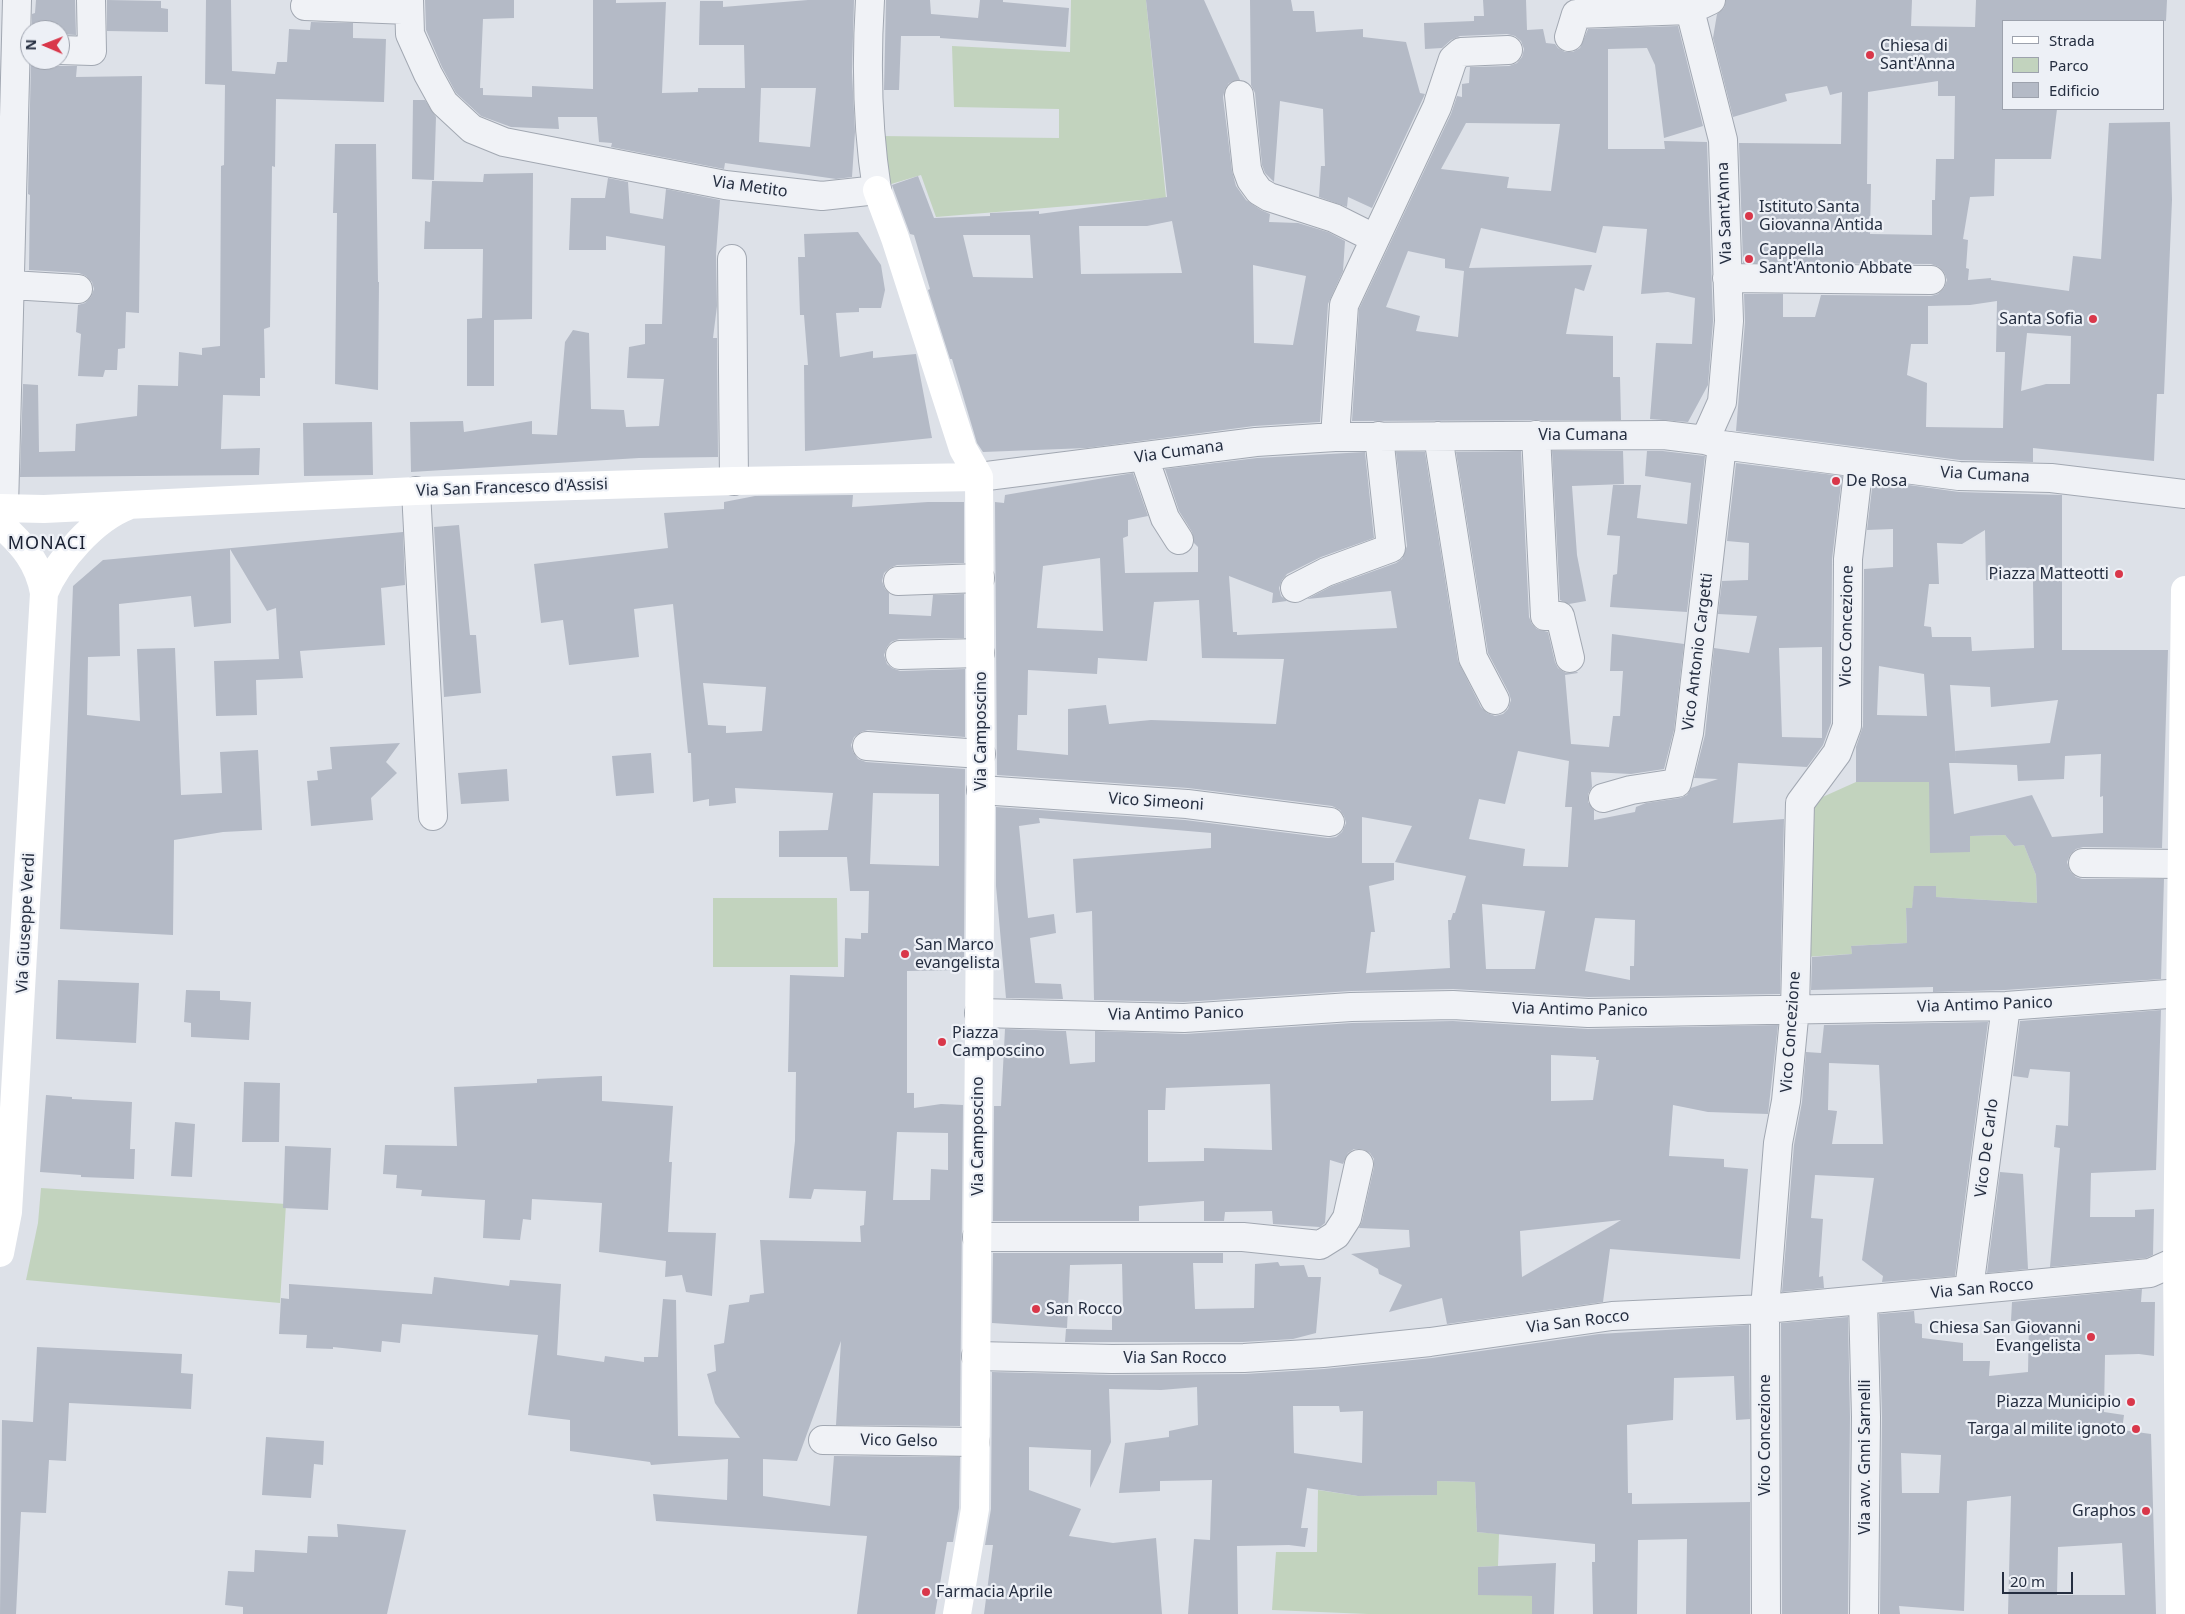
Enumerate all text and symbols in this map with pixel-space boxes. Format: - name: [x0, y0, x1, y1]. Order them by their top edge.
- north arrow: [20, 20, 70, 70]
- legend: [2002, 20, 2165, 110]
- text: Strada: [2049, 30, 2095, 50]
- place label: Chiesa di Sant'Anna: [1880, 36, 1955, 74]
- text: N: [21, 39, 40, 51]
- marker: Chiesa di Sant'Anna: [1864, 49, 1876, 61]
- text: Parco: [2049, 55, 2089, 75]
- text: Edificio: [2049, 80, 2100, 100]
- street label: Via Sant'Anna: [1714, 162, 1736, 264]
- street label: Via Metito: [711, 172, 789, 202]
- place label: Istituto Santa Giovanna Antida: [1759, 197, 1883, 235]
- marker: Istituto Santa Giovanna Antida: [1743, 210, 1755, 222]
- place label: Cappella Sant'Antonio Abbate: [1759, 240, 1912, 278]
- marker: Cappella Sant'Antonio Abbate: [1743, 253, 1755, 265]
- place label: Santa Sofia: [1999, 309, 2083, 329]
- marker: Santa Sofia: [2087, 313, 2099, 325]
- street label: Via Cumana: [1538, 425, 1628, 445]
- street label: Via Cumana: [1133, 436, 1225, 468]
- street label: Via Cumana: [1940, 463, 2030, 487]
- place label: De Rosa: [1846, 471, 1907, 491]
- street label: Via San Francesco d'Assisi: [416, 475, 608, 501]
- marker: De Rosa: [1830, 475, 1842, 487]
- district label: MONACI: [7, 533, 87, 555]
- place label: Piazza Matteotti: [1989, 564, 2109, 584]
- street label: Vico Concezione: [1836, 565, 1858, 687]
- marker: Piazza Matteotti: [2113, 568, 2125, 580]
- street label: Vico Antonio Cargetti: [1679, 572, 1717, 732]
- street label: Via Camposcino: [971, 671, 991, 791]
- street label: Vico Simeoni: [1108, 789, 1204, 815]
- street label: Via Giuseppe Verdi: [13, 852, 39, 994]
- place label: San Marco evangelista: [915, 935, 1000, 973]
- marker: San Marco evangelista: [899, 948, 911, 960]
- street label: Vico Concezione: [1777, 971, 1805, 1093]
- street label: Via Antimo Panico: [1917, 993, 2053, 1017]
- street label: Via Antimo Panico: [1512, 999, 1648, 1021]
- street label: Via Antimo Panico: [1108, 1003, 1244, 1025]
- place label: Piazza Camposcino: [952, 1023, 1045, 1061]
- marker: Piazza Camposcino: [936, 1036, 948, 1048]
- street label: Via Camposcino: [968, 1076, 988, 1196]
- street label: Vico De Carlo: [1971, 1097, 2003, 1199]
- street label: Via San Rocco: [1930, 1275, 2034, 1303]
- place label: San Rocco: [1046, 1299, 1122, 1319]
- marker: San Rocco: [1030, 1303, 1042, 1315]
- street label: Via San Rocco: [1526, 1306, 1630, 1338]
- place label: Chiesa San Giovanni Evangelista: [1929, 1318, 2081, 1356]
- marker: Chiesa San Giovanni Evangelista: [2085, 1331, 2097, 1343]
- street label: Via San Rocco: [1123, 1348, 1227, 1368]
- street label: Vico Concezione: [1755, 1374, 1775, 1496]
- street label: Via avv. Gnni Sarnelli: [1855, 1379, 1875, 1535]
- place label: Piazza Municipio: [1996, 1392, 2121, 1412]
- marker: Piazza Municipio: [2125, 1396, 2137, 1408]
- place label: Targa al milite ignoto: [1967, 1419, 2126, 1439]
- marker: Targa al milite ignoto: [2130, 1423, 2142, 1435]
- street label: Vico Gelso: [860, 1431, 938, 1451]
- place label: Graphos: [2072, 1501, 2136, 1521]
- marker: Graphos: [2140, 1505, 2152, 1517]
- scale bar: [2005, 1562, 2076, 1594]
- text: 20 m: [2010, 1571, 2045, 1591]
- place label: Farmacia Aprile: [936, 1582, 1053, 1602]
- marker: Farmacia Aprile: [920, 1586, 932, 1598]

